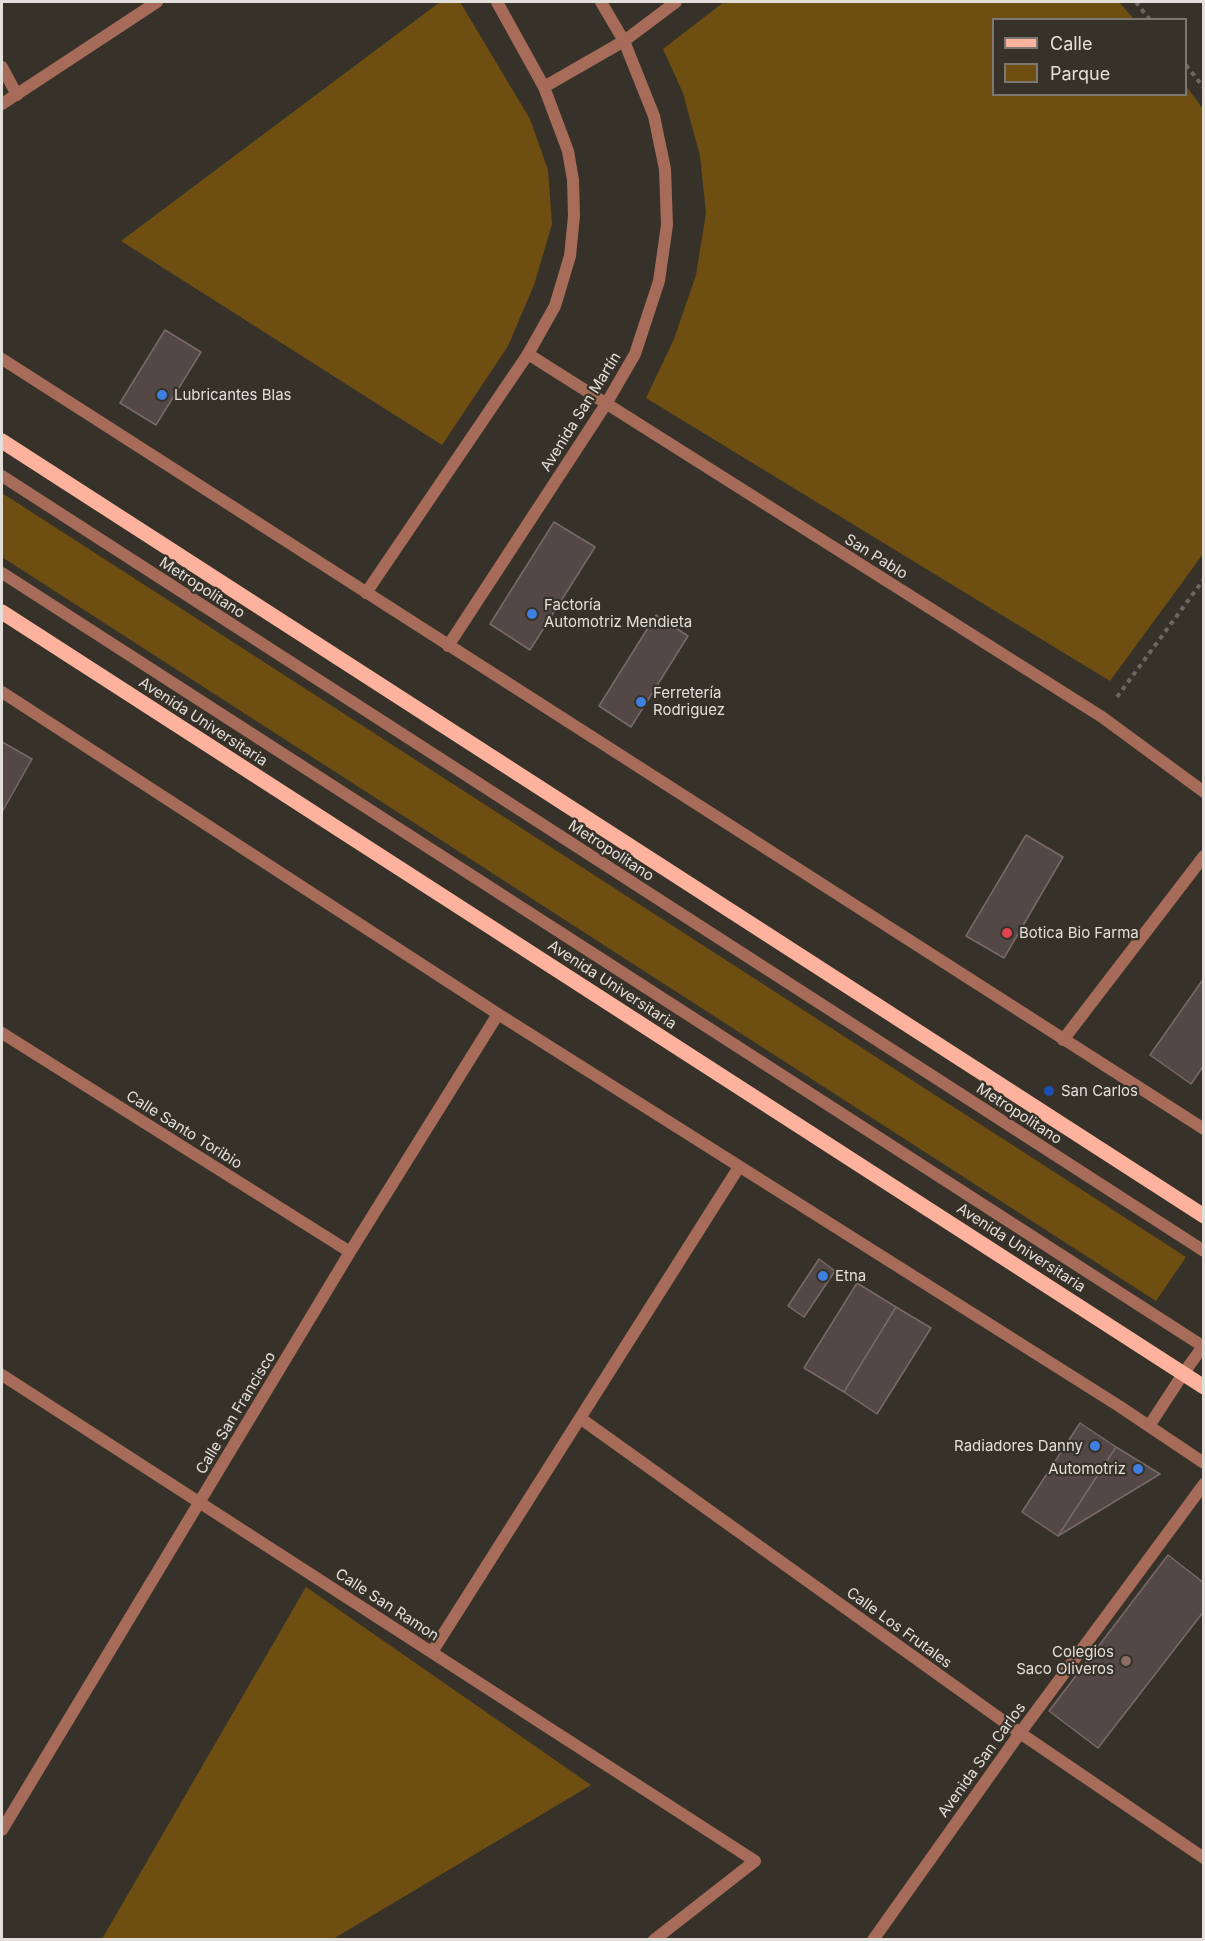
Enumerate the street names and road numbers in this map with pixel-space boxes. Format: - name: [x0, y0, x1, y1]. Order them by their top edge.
- street label: Avenida San Martín: [537, 349, 625, 475]
- street label: San Pablo: [841, 531, 911, 583]
- street label: Metropolitano: [156, 554, 248, 622]
- street label: Avenida Universitaria: [135, 674, 271, 770]
- street label: Metropolitano: [565, 817, 657, 885]
- street label: Avenida Universitaria: [544, 937, 680, 1033]
- street label: Metropolitano: [973, 1080, 1065, 1148]
- street label: Calle Santo Toribio: [123, 1087, 245, 1173]
- street label: Avenida Universitaria: [953, 1200, 1089, 1296]
- street label: Calle San Francisco: [192, 1348, 280, 1478]
- street label: Calle San Ramon: [332, 1565, 442, 1645]
- street label: Calle Los Frutales: [843, 1584, 955, 1672]
- street label: Avenida San Carlos: [934, 1699, 1030, 1821]

